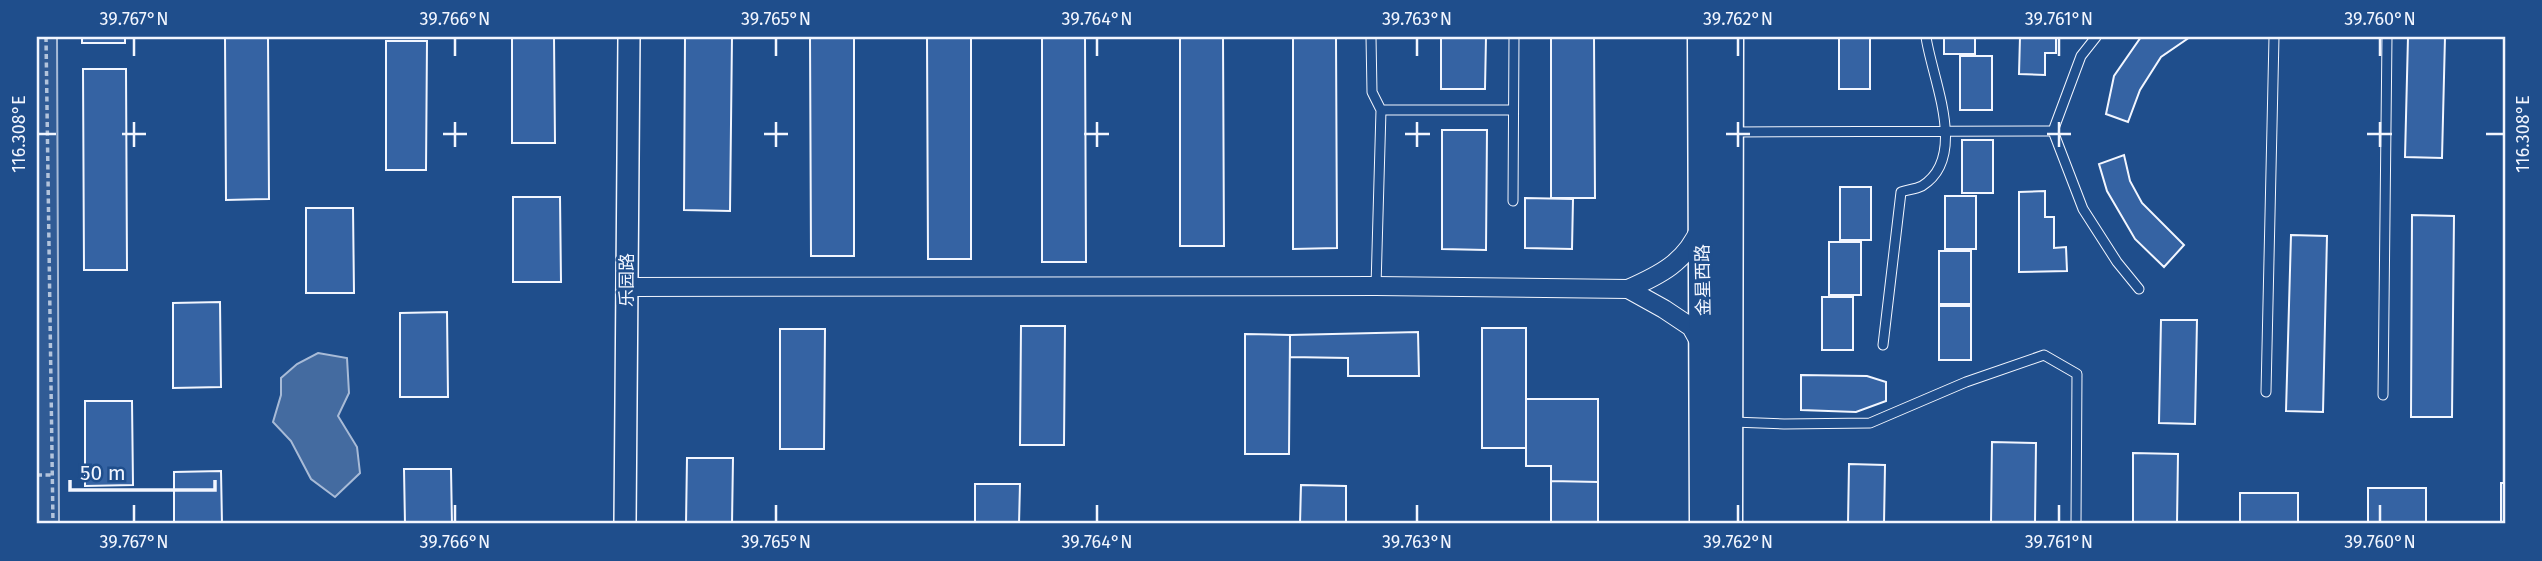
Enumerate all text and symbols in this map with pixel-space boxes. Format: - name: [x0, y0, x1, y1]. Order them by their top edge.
- text: 39.767°N: [99, 8, 169, 30]
- text: 39.766°N: [420, 8, 490, 30]
- text: 39.765°N: [741, 8, 811, 30]
- text: 39.764°N: [1062, 8, 1133, 30]
- text: 39.763°N: [1382, 8, 1452, 30]
- text: 39.762°N: [1703, 8, 1773, 30]
- text: 39.761°N: [2025, 8, 2093, 30]
- text: 39.760°N: [2344, 8, 2416, 30]
- text: 116.308°E: [8, 95, 30, 173]
- text: 116.308°E: [2512, 95, 2534, 173]
- street label: 金星西路: [1691, 244, 1715, 316]
- street label: 乐园路: [616, 253, 638, 307]
- scale bar: [70, 449, 215, 493]
- text: 50 m: [80, 460, 126, 486]
- text: 39.767°N: [99, 531, 169, 553]
- text: 39.766°N: [420, 531, 490, 553]
- text: 39.765°N: [741, 531, 811, 553]
- text: 39.764°N: [1062, 531, 1133, 553]
- text: 39.763°N: [1382, 531, 1452, 553]
- text: 39.762°N: [1703, 531, 1773, 553]
- text: 39.761°N: [2025, 531, 2093, 553]
- text: 39.760°N: [2344, 531, 2416, 553]

